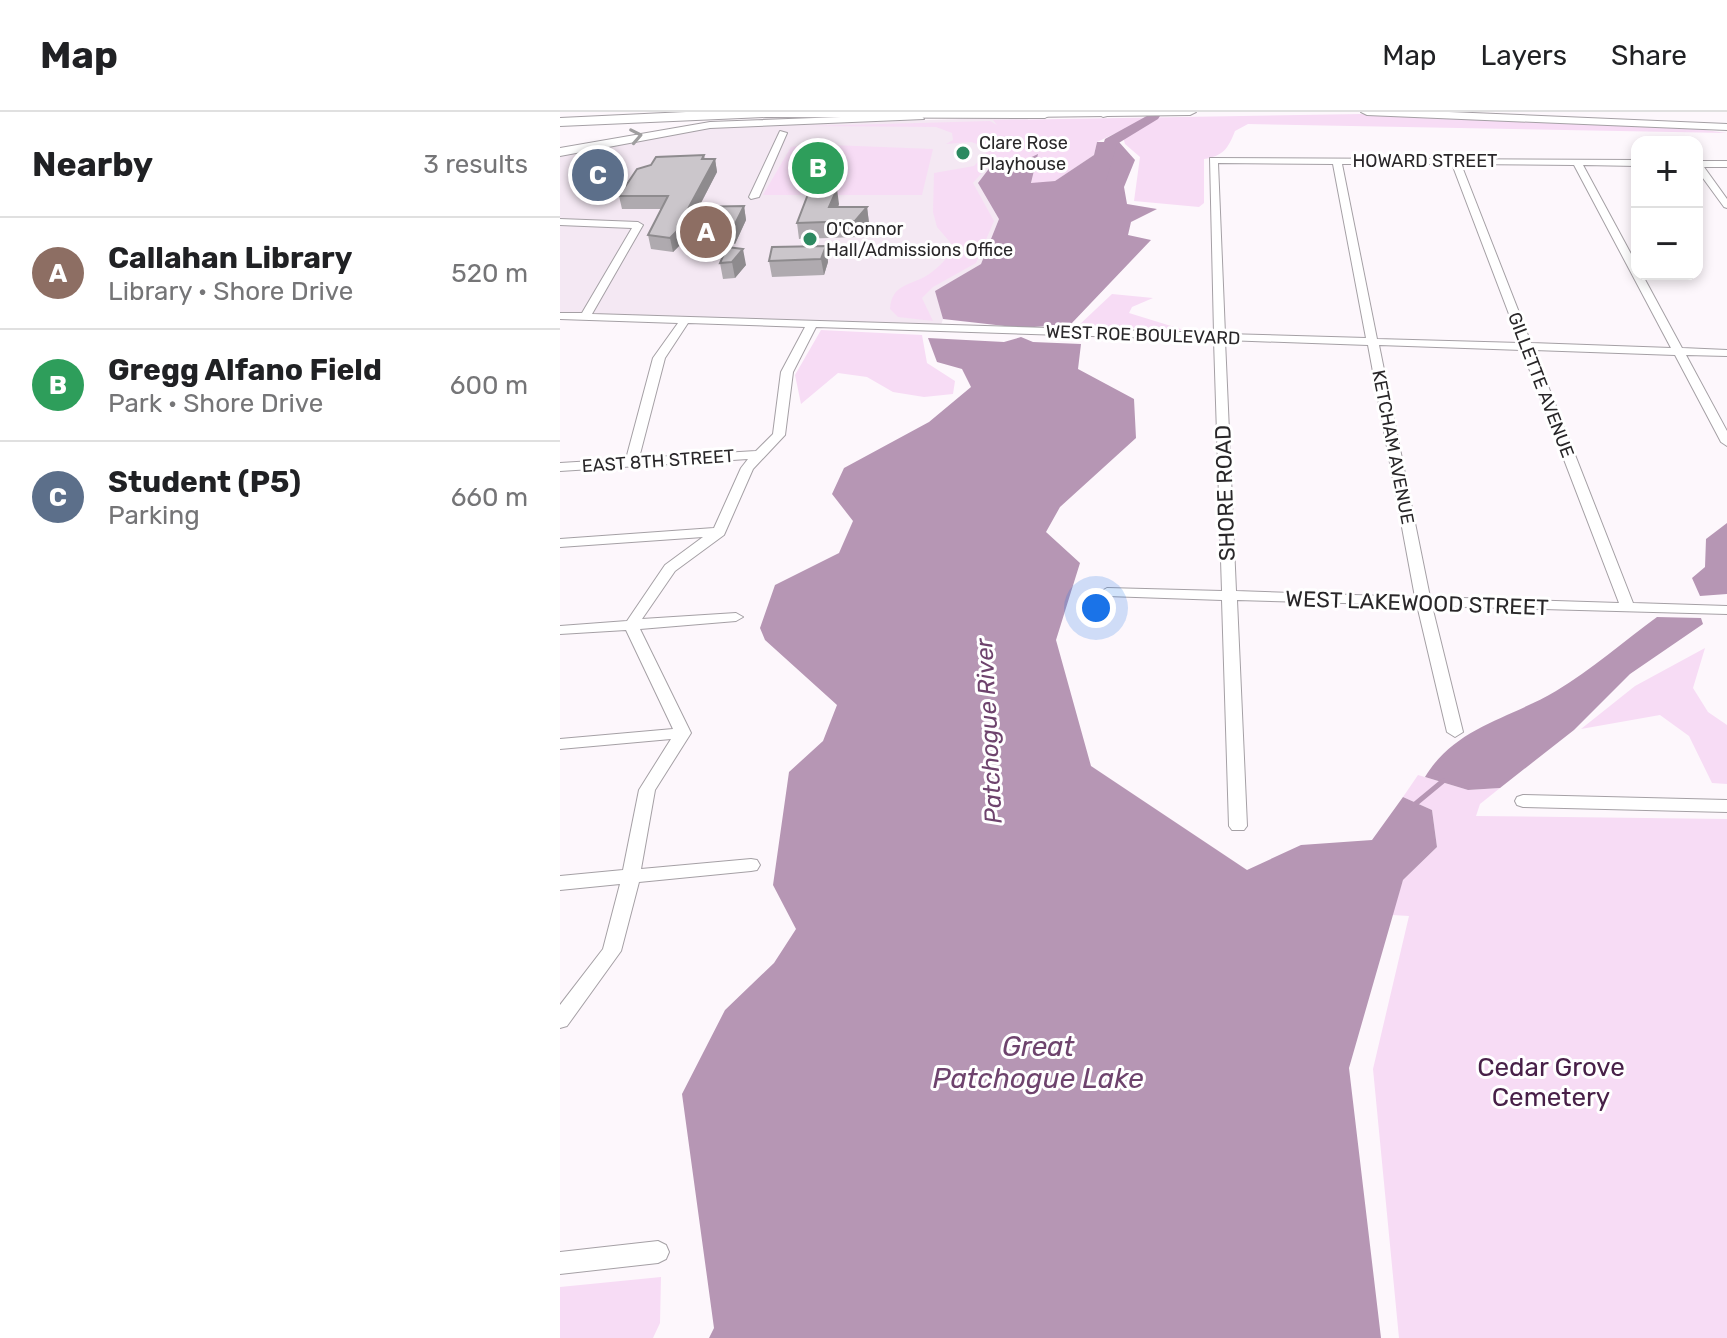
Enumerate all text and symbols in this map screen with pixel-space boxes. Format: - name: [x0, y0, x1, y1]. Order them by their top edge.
- text: Map: [40, 32, 118, 78]
- text: Map: [1382, 39, 1437, 72]
- text: Layers: [1481, 39, 1567, 72]
- text: Share: [1611, 39, 1687, 72]
- one-way arrow: [630, 129, 643, 146]
- place label: Clare Rose Playhouse: [979, 132, 1068, 175]
- map controls: [1631, 136, 1703, 280]
- button: +: [1631, 136, 1703, 208]
- pin: B: [792, 138, 844, 198]
- text: Nearby: [32, 144, 153, 185]
- marker: Clare Rose Playhouse: [954, 144, 972, 162]
- pin: C: [572, 145, 624, 205]
- text: 3 results: [423, 149, 528, 180]
- street label: HOWARD STREET: [1353, 150, 1498, 172]
- pin: A: [680, 202, 732, 262]
- button: −: [1631, 208, 1703, 280]
- place label: O'Connor Hall/Admissions Office: [826, 218, 1013, 261]
- marker: O'Connor Hall/Admissions Office: [801, 230, 819, 248]
- text: Callahan Library: [108, 240, 353, 276]
- text: A: [49, 258, 67, 289]
- text: 520 m: [451, 258, 528, 289]
- text: Library · Shore Drive: [108, 276, 353, 307]
- street label: GILLETTE AVENUE: [1503, 309, 1579, 461]
- street label: WEST ROE BOULEVARD: [1045, 321, 1241, 349]
- text: Gregg Alfano Field: [108, 352, 382, 388]
- street label: KETCHAM AVENUE: [1367, 368, 1419, 526]
- text: B: [49, 370, 67, 401]
- text: 600 m: [450, 370, 528, 401]
- text: Park · Shore Drive: [108, 388, 323, 419]
- street label: SHORE ROAD: [1209, 424, 1241, 562]
- street label: EAST 8TH STREET: [581, 445, 735, 477]
- text: Student (P5): [108, 464, 301, 500]
- text: C: [49, 482, 67, 513]
- text: 660 m: [451, 482, 528, 513]
- text: Parking: [108, 500, 200, 531]
- street label: WEST LAKEWOOD STREET: [1285, 585, 1549, 621]
- your location: [1076, 588, 1116, 628]
- water label: Patchogue River: [970, 637, 1008, 824]
- water label: Great Patchogue Lake: [932, 1030, 1144, 1095]
- park label: Cedar Grove Cemetery: [1477, 1052, 1625, 1113]

